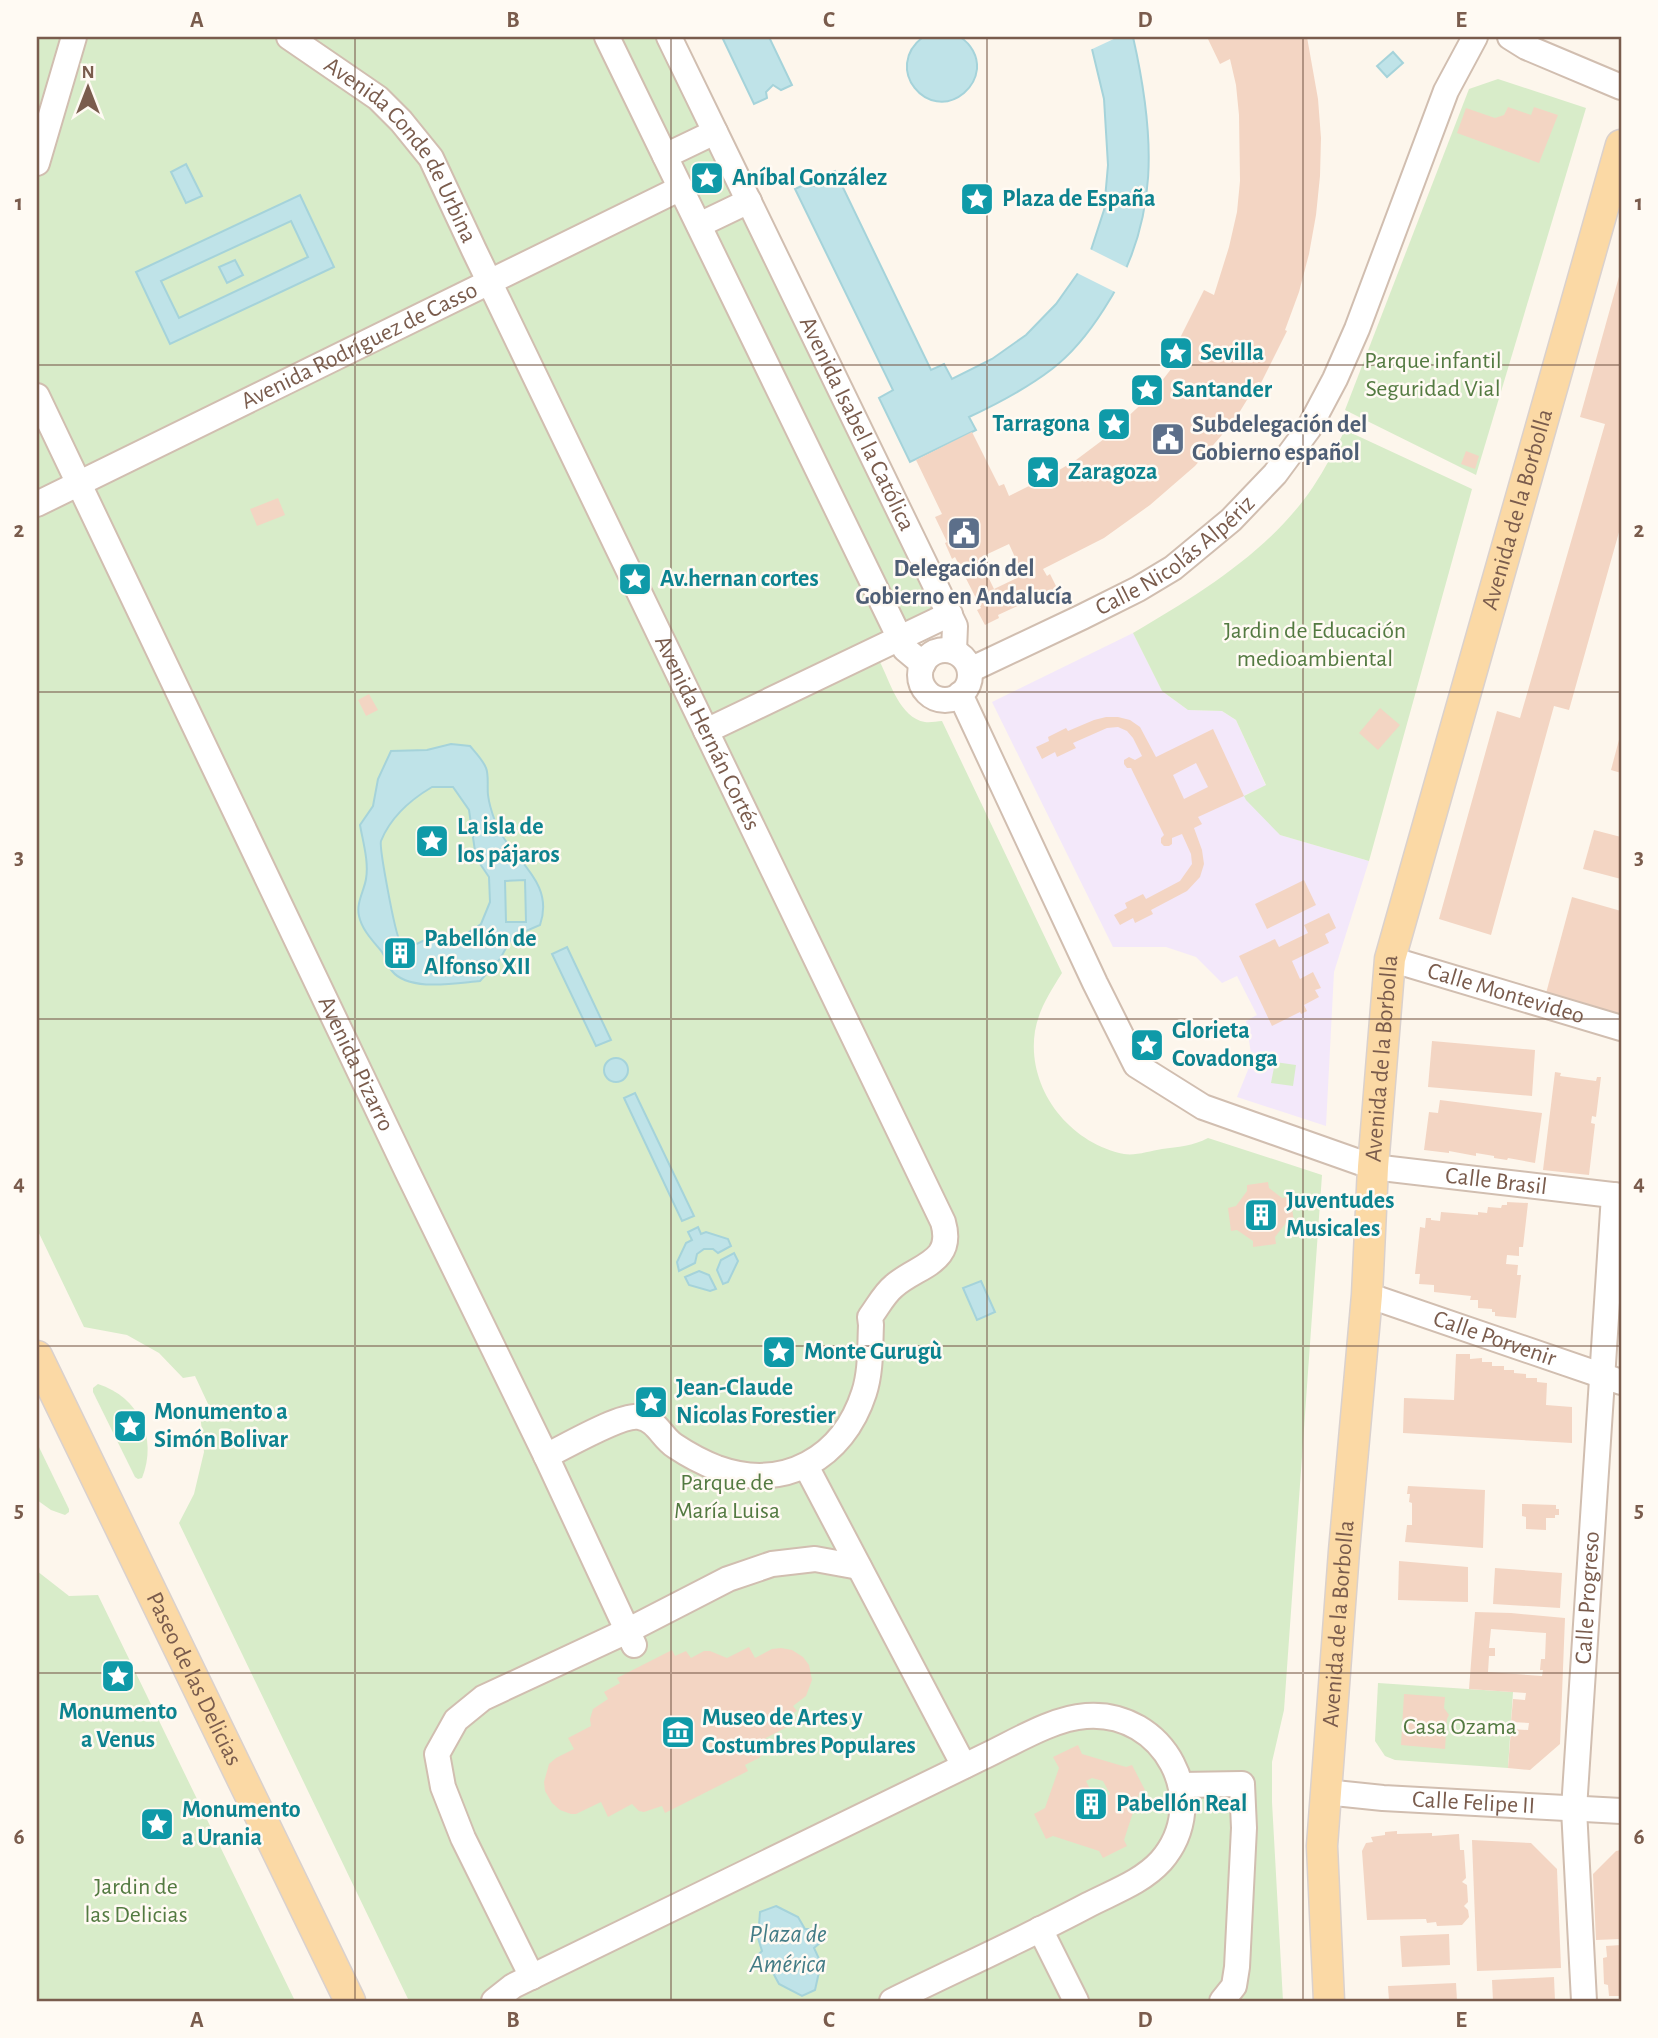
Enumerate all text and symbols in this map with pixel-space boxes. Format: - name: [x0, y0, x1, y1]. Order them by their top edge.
- text: A: [190, 9, 204, 32]
- text: B: [506, 9, 520, 32]
- text: C: [823, 9, 835, 32]
- text: D: [1137, 9, 1153, 32]
- text: E: [1455, 9, 1467, 32]
- north arrow: [52, 52, 122, 122]
- street label: Avenida Conde de Urbina: [320, 53, 481, 247]
- text: N: [81, 63, 95, 82]
- place icon: Aníbal González: [688, 159, 726, 197]
- place label: Aníbal González: [732, 166, 887, 190]
- place icon: Plaza de España: [958, 180, 996, 218]
- place label: Plaza de España: [1002, 187, 1156, 211]
- text: 1: [15, 192, 23, 215]
- text: 1: [1635, 192, 1643, 215]
- street label: Avenida Rodríguez de Casso: [237, 278, 481, 414]
- street label: Avenida Isabel la Católica: [795, 313, 919, 535]
- place icon: Sevilla: [1157, 334, 1195, 372]
- place label: Sevilla: [1200, 341, 1264, 365]
- park label: Parque infantil Seguridad Vial: [1364, 349, 1502, 401]
- place icon: Santander: [1128, 371, 1166, 409]
- place label: Santander: [1172, 378, 1273, 402]
- place icon: Tarragona: [1095, 405, 1133, 443]
- street label: Avenida de la Borbolla: [1478, 406, 1557, 613]
- place label: Tarragona: [992, 412, 1090, 436]
- place label: Subdelegación del Gobierno español: [1192, 413, 1367, 465]
- public building icon: Subdelegación del Gobierno español: [1149, 420, 1187, 458]
- place icon: Zaragoza: [1024, 453, 1062, 491]
- place label: Zaragoza: [1068, 460, 1158, 484]
- street label: Calle Nicolás Alpériz: [1092, 491, 1259, 620]
- public building icon: Delegación del Gobierno en Andalucía: [945, 514, 983, 552]
- text: 2: [14, 519, 25, 542]
- text: 2: [1634, 519, 1645, 542]
- place label: Delegación del Gobierno en Andalucía: [855, 557, 1073, 609]
- place icon: Av.hernan cortes: [616, 560, 654, 598]
- place label: Av.hernan cortes: [660, 567, 819, 591]
- park label: Jardin de Educación medioambiental: [1224, 619, 1406, 671]
- street label: Avenida Hernán Cortés: [650, 632, 764, 834]
- place label: La isla de los pájaros: [457, 815, 560, 867]
- place icon: La isla de los pájaros: [413, 822, 451, 860]
- text: 3: [14, 846, 24, 869]
- text: 3: [1634, 846, 1644, 869]
- place label: Pabellón de Alfonso XII: [424, 927, 537, 979]
- building icon: Pabellón de Alfonso XII: [381, 934, 419, 972]
- street label: Avenida de la Borbolla: [1361, 954, 1402, 1163]
- street label: Calle Montevideo: [1425, 959, 1587, 1028]
- street label: Avenida Pizarro: [313, 993, 398, 1135]
- place label: Glorieta Covadonga: [1172, 1019, 1278, 1071]
- place icon: Glorieta Covadonga: [1128, 1026, 1166, 1064]
- street label: Calle Brasil: [1444, 1164, 1548, 1199]
- text: 4: [13, 1172, 25, 1195]
- text: 4: [1633, 1172, 1645, 1195]
- place label: Juventudes Musicales: [1286, 1189, 1394, 1241]
- building icon: Juventudes Musicales: [1242, 1196, 1280, 1234]
- street label: Calle Porvenir: [1430, 1307, 1560, 1371]
- place icon: Monte Gurugù: [760, 1333, 798, 1371]
- place label: Monte Gurugù: [804, 1340, 942, 1364]
- place label: Jean-Claude Nicolas Forestier: [676, 1376, 836, 1428]
- place icon: Jean-Claude Nicolas Forestier: [632, 1383, 670, 1421]
- place label: Monumento a Simón Bolivar: [154, 1400, 289, 1452]
- place icon: Monumento a Simón Bolivar: [111, 1407, 149, 1445]
- park label: Parque de María Luisa: [674, 1471, 780, 1523]
- text: 5: [14, 1499, 24, 1522]
- text: 5: [1634, 1499, 1644, 1522]
- street label: Avenida de la Borbolla: [1319, 1519, 1359, 1728]
- street label: Calle Progreso: [1571, 1530, 1604, 1665]
- street label: Paseo de las Delicias: [142, 1589, 246, 1769]
- place icon: Monumento a Venus: [99, 1657, 137, 1695]
- place label: Monumento a Venus: [59, 1700, 178, 1752]
- place label: Museo de Artes y Costumbres Populares: [702, 1706, 916, 1758]
- museum icon: Museo de Artes y Costumbres Populares: [659, 1713, 697, 1751]
- park label: Casa Ozama: [1403, 1715, 1517, 1739]
- building icon: Pabellón Real: [1072, 1785, 1110, 1823]
- street label: Calle Felipe II: [1411, 1788, 1536, 1818]
- place label: Pabellón Real: [1116, 1792, 1247, 1816]
- place label: Monumento a Urania: [182, 1798, 301, 1850]
- place icon: Monumento a Urania: [138, 1805, 176, 1843]
- text: 6: [13, 1826, 25, 1849]
- text: 6: [1633, 1826, 1645, 1849]
- park label: Jardin de las Delicias: [84, 1875, 188, 1927]
- water label: Plaza de América: [749, 1921, 827, 1977]
- text: A: [190, 2009, 204, 2032]
- text: B: [506, 2009, 520, 2032]
- text: C: [823, 2009, 835, 2032]
- text: D: [1137, 2009, 1153, 2032]
- text: E: [1455, 2009, 1467, 2032]

